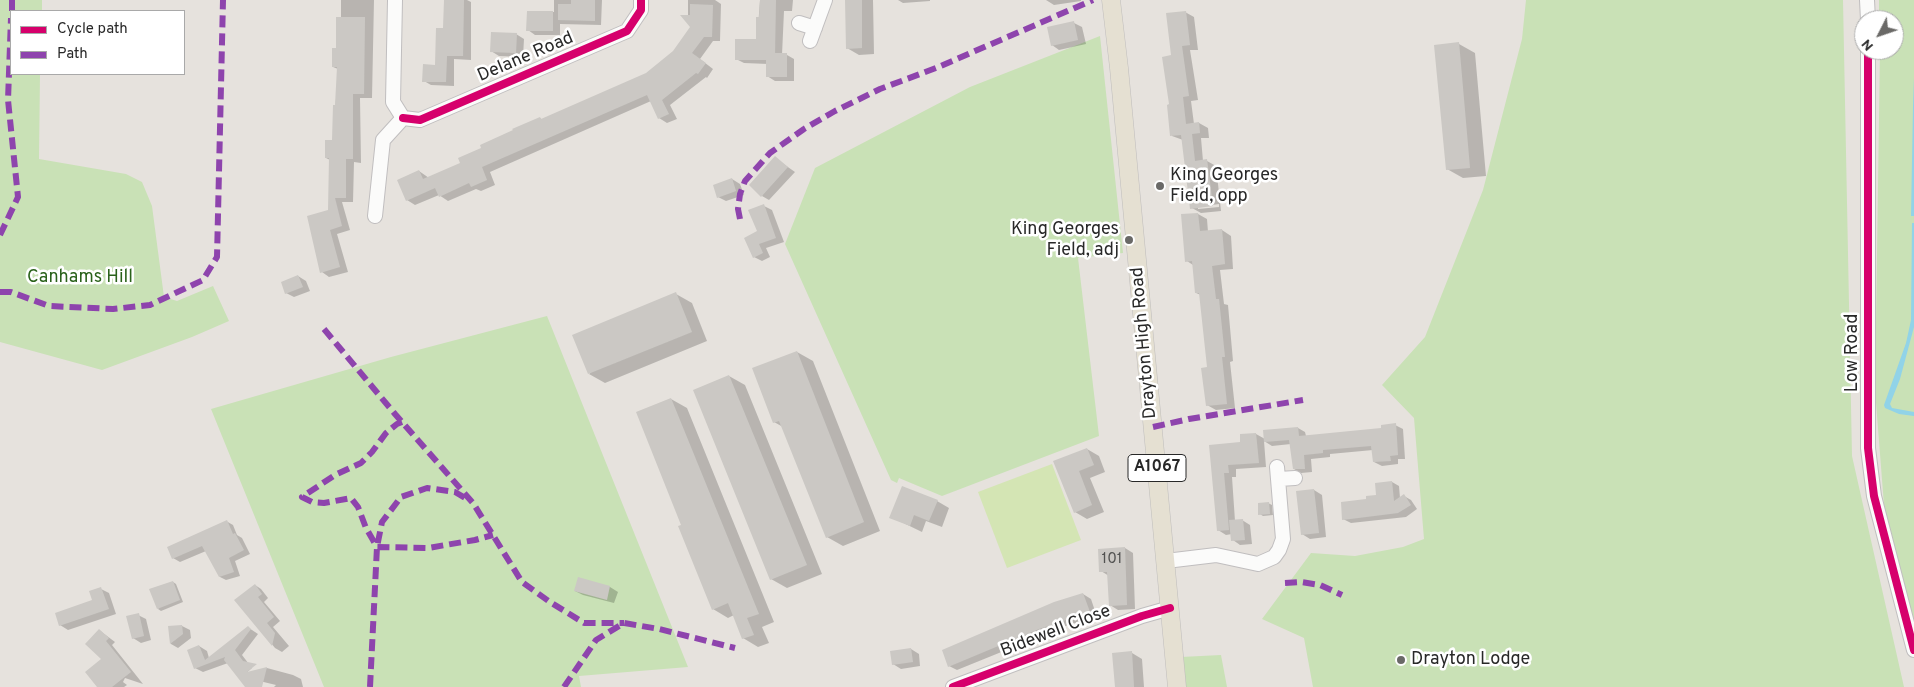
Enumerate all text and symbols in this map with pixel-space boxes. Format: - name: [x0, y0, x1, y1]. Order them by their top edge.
- legend: [10, 10, 185, 75]
- north arrow: [1854, 10, 1904, 60]
- text: Cycle path: [57, 20, 128, 39]
- street label: Delane Road: [475, 28, 577, 88]
- text: N: [1858, 35, 1878, 54]
- text: Path: [57, 45, 88, 64]
- place label: King Georges Field, opp: [1170, 165, 1278, 208]
- marker: King Georges Field, opp: [1154, 180, 1166, 192]
- place label: King Georges Field, adj: [1011, 219, 1119, 262]
- marker: King Georges Field, adj: [1123, 234, 1135, 246]
- street label: Drayton High Road: [1128, 266, 1162, 420]
- park label: Canhams Hill: [27, 267, 133, 289]
- street label: Low Road: [1842, 314, 1864, 392]
- road number: A1067: [1128, 454, 1186, 482]
- house number: 101: [1102, 551, 1122, 569]
- street label: Bidewell Close: [998, 601, 1114, 663]
- place label: Drayton Lodge: [1411, 649, 1530, 671]
- marker: Drayton Lodge: [1395, 654, 1407, 666]

